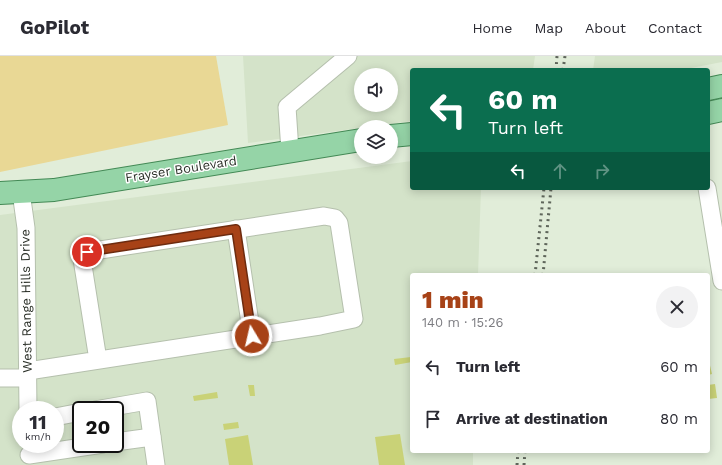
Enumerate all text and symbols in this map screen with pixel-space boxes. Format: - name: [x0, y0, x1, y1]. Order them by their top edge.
- text: GoPilot: [20, 16, 89, 39]
- text: Home: [472, 20, 512, 36]
- text: Map: [534, 20, 563, 36]
- text: About: [585, 20, 626, 36]
- text: Contact: [648, 20, 702, 36]
- map controls: [354, 68, 398, 164]
- button: sound: [354, 68, 398, 112]
- text: 60 m: [488, 83, 558, 116]
- icon: left: [422, 84, 474, 136]
- text: Turn left: [488, 117, 563, 138]
- button: layers: [354, 120, 398, 164]
- street label: Frayser Boulevard: [124, 153, 238, 185]
- icon: left: [507, 160, 529, 182]
- icon: ahead: [549, 160, 571, 182]
- icon: right: [591, 160, 613, 182]
- street label: West Range Hills Drive: [17, 229, 35, 373]
- pin: [70, 235, 104, 269]
- icon: arrive: [76, 241, 98, 263]
- text: 1 min: [422, 286, 484, 314]
- button: close: [656, 286, 698, 328]
- position arrow: [231, 315, 273, 357]
- text: 140 m · 15:26: [422, 315, 503, 330]
- icon: left: [422, 356, 444, 378]
- text: Turn left: [456, 358, 520, 376]
- text: 60 m: [660, 358, 698, 376]
- speed limit sign: 20: [72, 401, 124, 453]
- icon: arrive: [422, 408, 444, 430]
- text: 11: [29, 410, 47, 434]
- text: Arrive at destination: [456, 410, 608, 428]
- text: 80 m: [660, 410, 698, 428]
- text: km/h: [25, 431, 51, 442]

